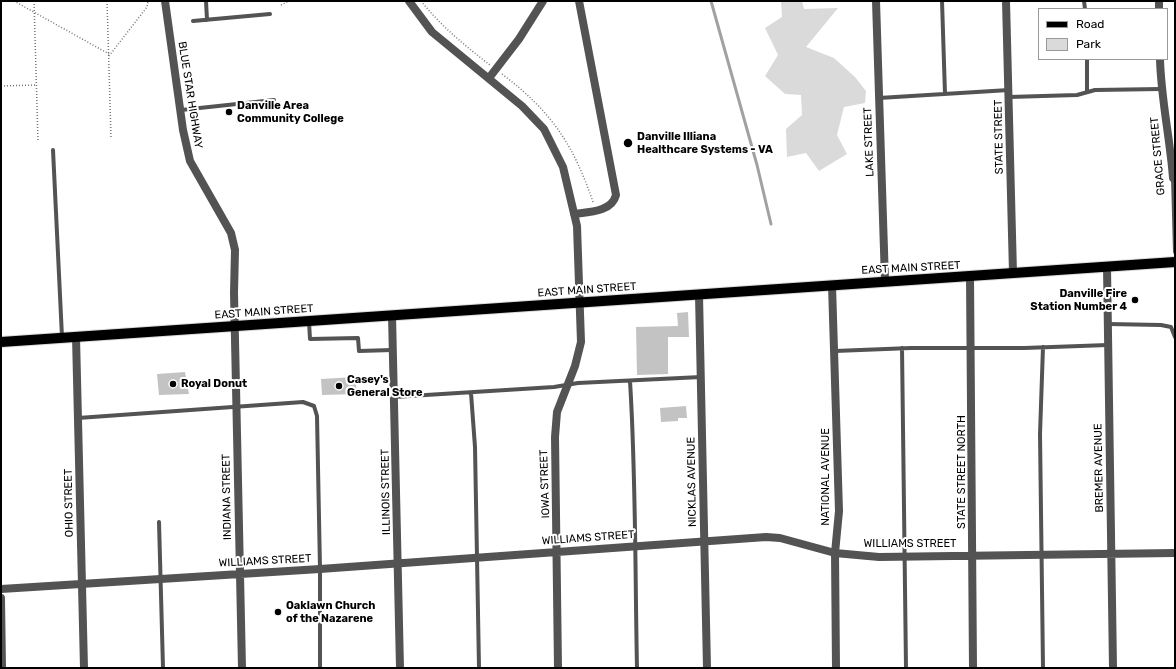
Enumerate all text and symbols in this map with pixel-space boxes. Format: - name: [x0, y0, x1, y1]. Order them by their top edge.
- legend: [1038, 8, 1168, 60]
- text: Road: [1076, 17, 1104, 31]
- text: Park: [1076, 37, 1101, 51]
- street label: BLUE STAR HIGHWAY: [175, 40, 205, 150]
- place label: Danville Area Community College: [237, 99, 344, 125]
- street label: STATE STREET: [992, 100, 1006, 174]
- marker: Danville Area Community College: [224, 107, 234, 117]
- street label: LAKE STREET: [861, 107, 877, 177]
- street label: GRACE STREET: [1148, 116, 1168, 196]
- place label: Danville Illiana Healthcare Systems - VA: [637, 130, 773, 156]
- marker: Danville Illiana Healthcare Systems - VA: [622, 137, 634, 149]
- street label: EAST MAIN STREET: [861, 259, 961, 277]
- street label: EAST MAIN STREET: [537, 280, 637, 300]
- place label: Danville Fire Station Number 4: [1030, 287, 1127, 313]
- marker: Danville Fire Station Number 4: [1130, 295, 1140, 305]
- street label: EAST MAIN STREET: [214, 302, 314, 322]
- place label: Casey's General Store: [347, 373, 423, 399]
- place label: Royal Donut: [181, 377, 247, 391]
- marker: Royal Donut: [168, 379, 178, 389]
- marker: Casey's General Store: [334, 381, 344, 391]
- street label: STATE STREET NORTH: [955, 415, 969, 529]
- street label: BREMER AVENUE: [1092, 423, 1106, 513]
- street label: NATIONAL AVENUE: [819, 428, 833, 526]
- street label: NICKLAS AVENUE: [685, 437, 699, 527]
- street label: ILLINOIS STREET: [379, 449, 393, 535]
- street label: IOWA STREET: [537, 449, 553, 519]
- street label: INDIANA STREET: [220, 454, 234, 540]
- street label: OHIO STREET: [62, 469, 76, 537]
- street label: WILLIAMS STREET: [541, 528, 635, 548]
- street label: WILLIAMS STREET: [864, 537, 956, 551]
- street label: WILLIAMS STREET: [218, 552, 312, 570]
- place label: Oaklawn Church of the Nazarene: [286, 599, 375, 625]
- marker: Oaklawn Church of the Nazarene: [273, 607, 283, 617]

